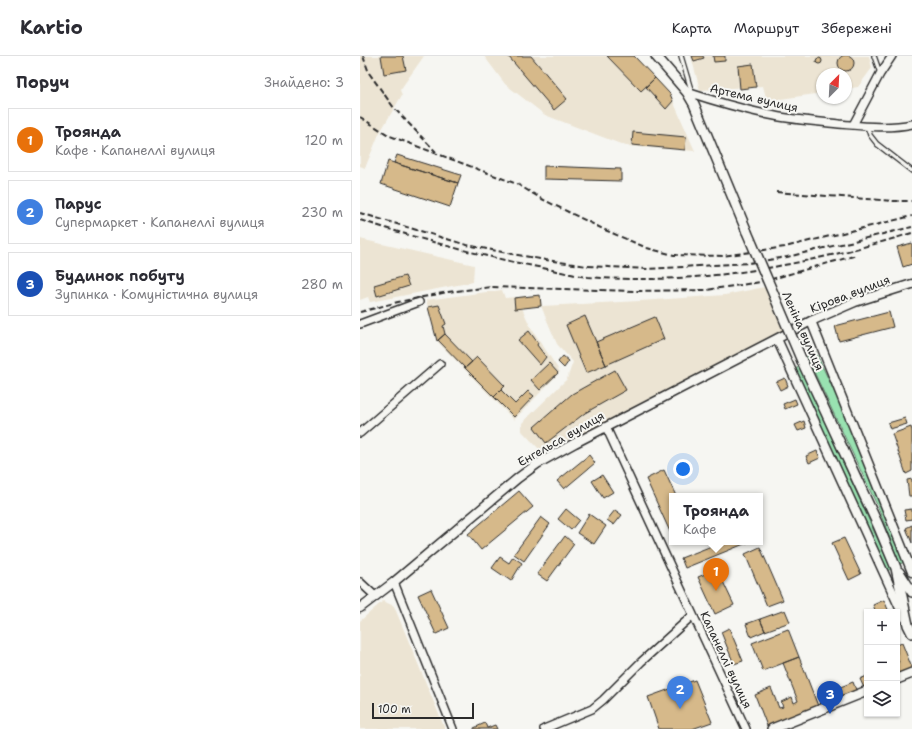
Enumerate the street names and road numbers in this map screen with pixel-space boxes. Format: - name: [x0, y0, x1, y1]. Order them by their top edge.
- street label: Артема вулиця: [708, 80, 800, 116]
- street label: Кірова вулиця: [808, 271, 892, 317]
- street label: Леніна вулиця: [778, 289, 828, 373]
- street label: Енгельса вулиця: [515, 408, 607, 470]
- street label: Капанеллі вулиця: [696, 609, 756, 711]

